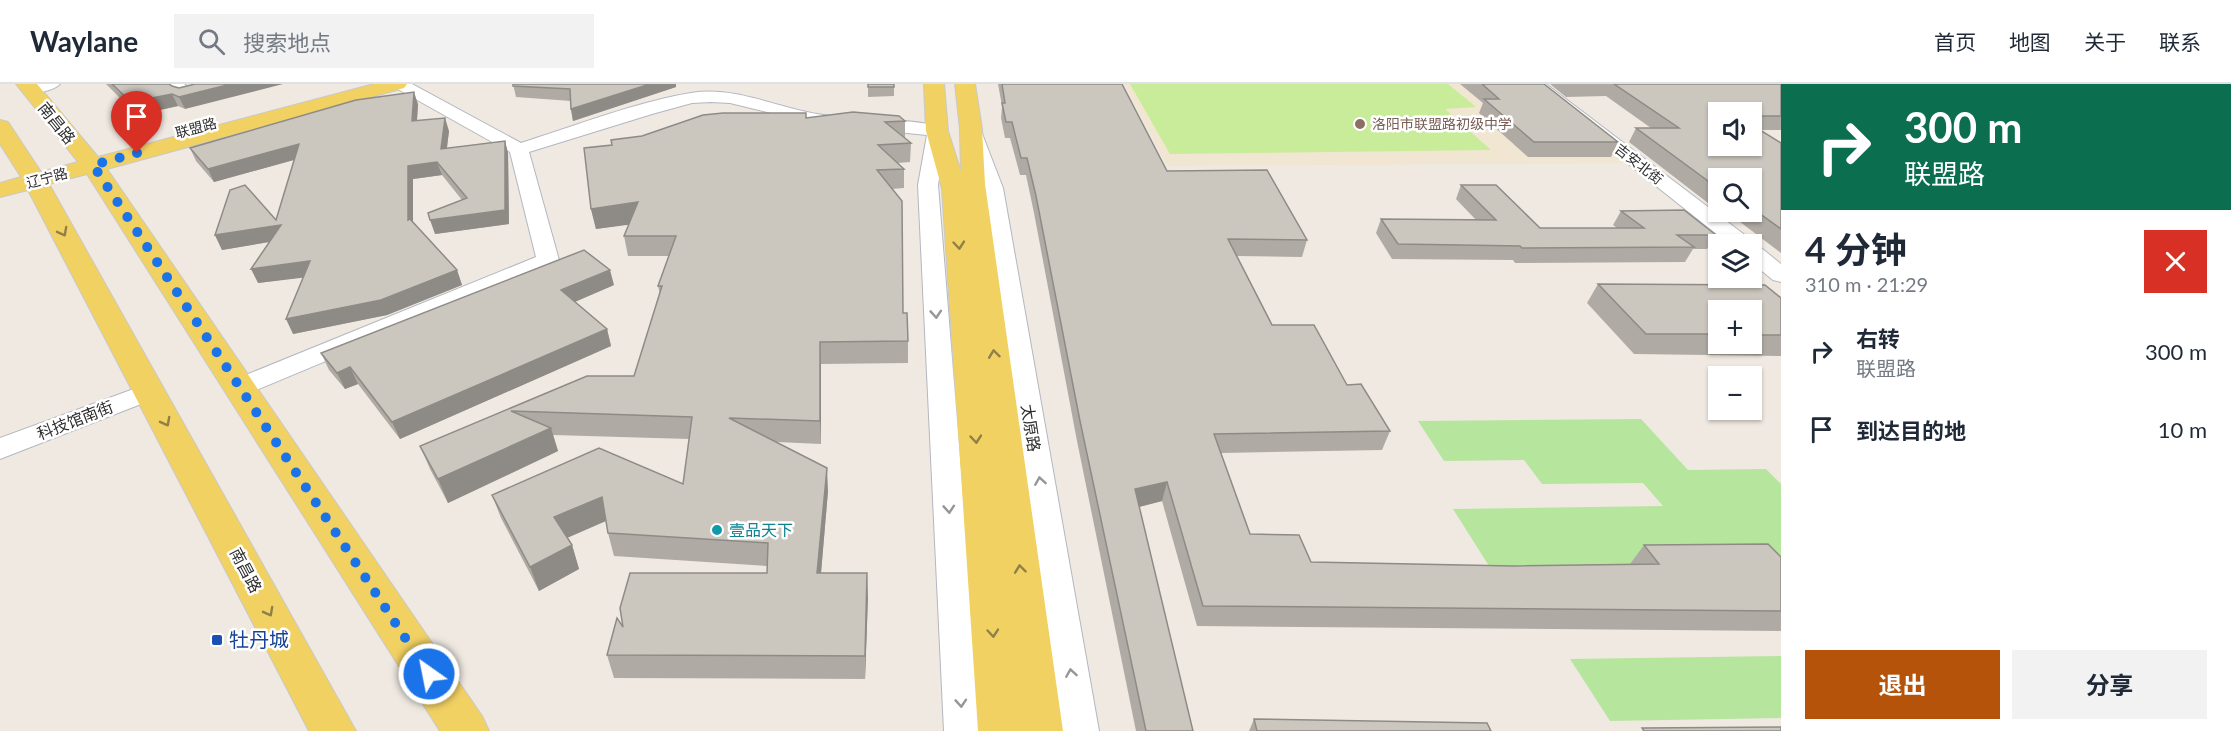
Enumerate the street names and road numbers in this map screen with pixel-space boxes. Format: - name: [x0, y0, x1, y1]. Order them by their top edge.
- street label: 南昌路: [35, 98, 80, 147]
- street label: 联盟路: [173, 114, 218, 141]
- street label: 吉安北街: [1612, 140, 1667, 188]
- street label: 辽宁路: [24, 164, 69, 191]
- street label: 科技馆南街: [34, 396, 116, 443]
- street label: 太原路: [1018, 403, 1045, 453]
- street label: 南昌路: [227, 544, 266, 595]

